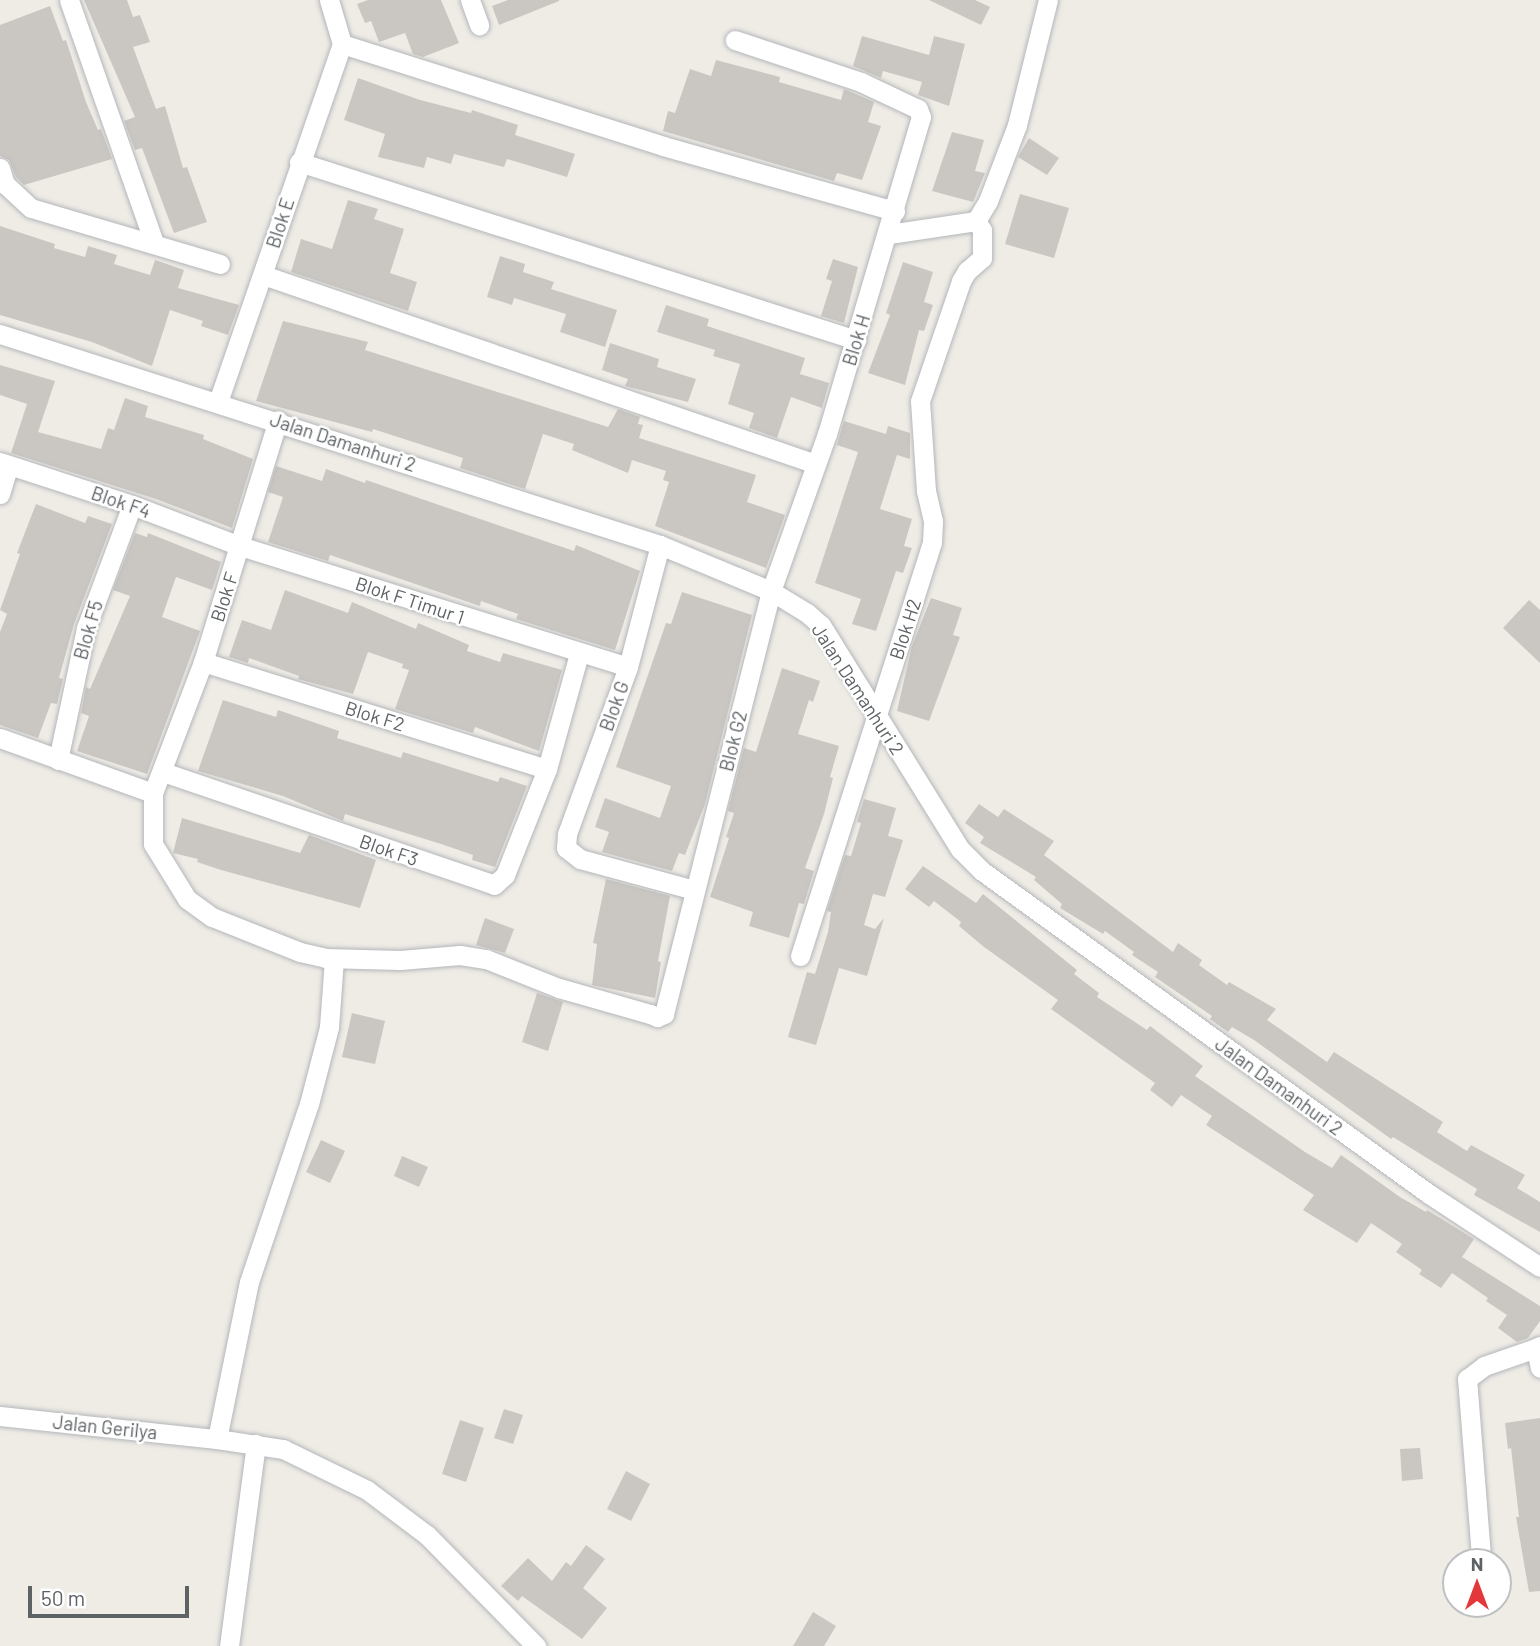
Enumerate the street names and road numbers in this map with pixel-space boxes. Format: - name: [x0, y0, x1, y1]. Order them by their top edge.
- street label: Blok E: [261, 195, 299, 251]
- street label: Blok H: [837, 312, 875, 368]
- street label: Jalan Damanhuri 2: [267, 408, 419, 476]
- street label: Blok F4: [88, 481, 154, 523]
- street label: Blok F: [205, 569, 243, 625]
- street label: Blok F Timur 1: [353, 572, 467, 628]
- street label: Blok H2: [884, 596, 926, 662]
- street label: Blok F5: [69, 598, 107, 662]
- street label: Jalan Damanhuri 2: [807, 619, 909, 759]
- street label: Blok G: [594, 678, 634, 734]
- street label: Blok F2: [343, 696, 407, 736]
- street label: Blok G2: [714, 708, 752, 774]
- street label: Blok F3: [357, 829, 421, 871]
- street label: Jalan Damanhuri 2: [1211, 1032, 1347, 1140]
- street label: Jalan Gerilya: [52, 1410, 158, 1444]

